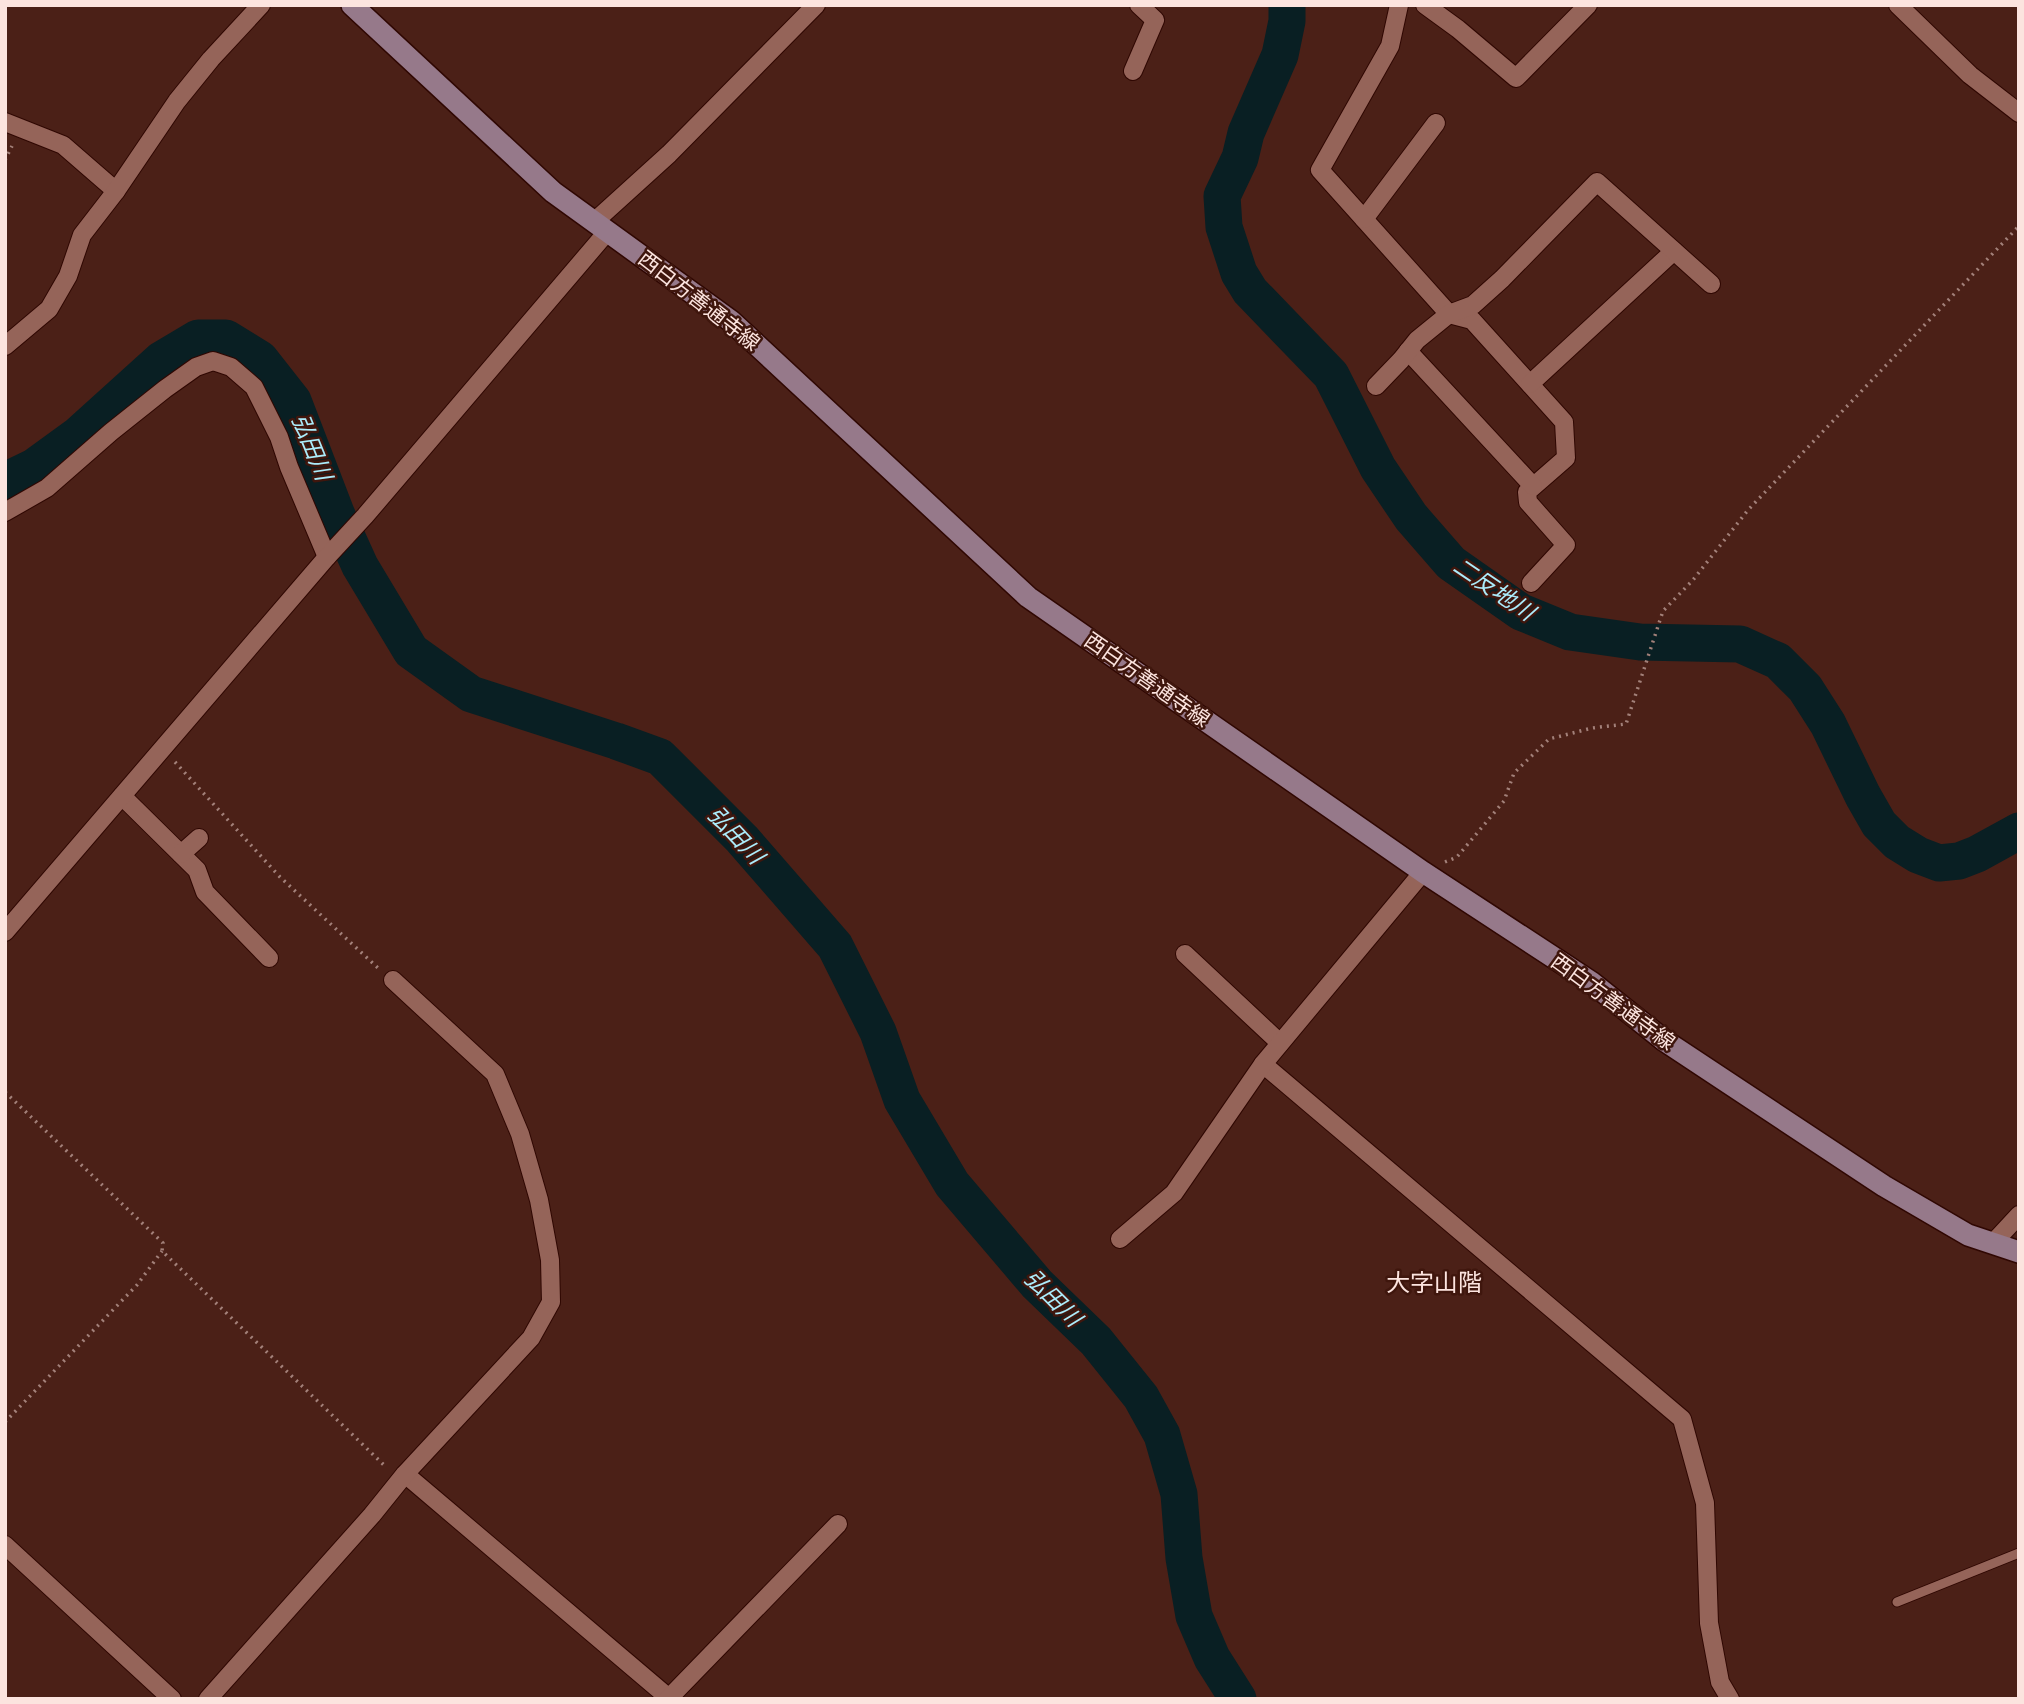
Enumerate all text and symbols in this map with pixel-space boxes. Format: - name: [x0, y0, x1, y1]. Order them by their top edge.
- street label: 西白方善通寺線: [634, 246, 765, 356]
- water label: 弘田川: [286, 410, 339, 487]
- water label: 二反地川: [1448, 552, 1542, 628]
- street label: 西白方善通寺線: [1080, 627, 1215, 732]
- water label: 弘田川: [702, 800, 772, 872]
- street label: 西白方善通寺線: [1546, 948, 1680, 1055]
- water label: 弘田川: [1019, 1264, 1089, 1334]
- district label: 大字山階: [1386, 1268, 1482, 1297]

